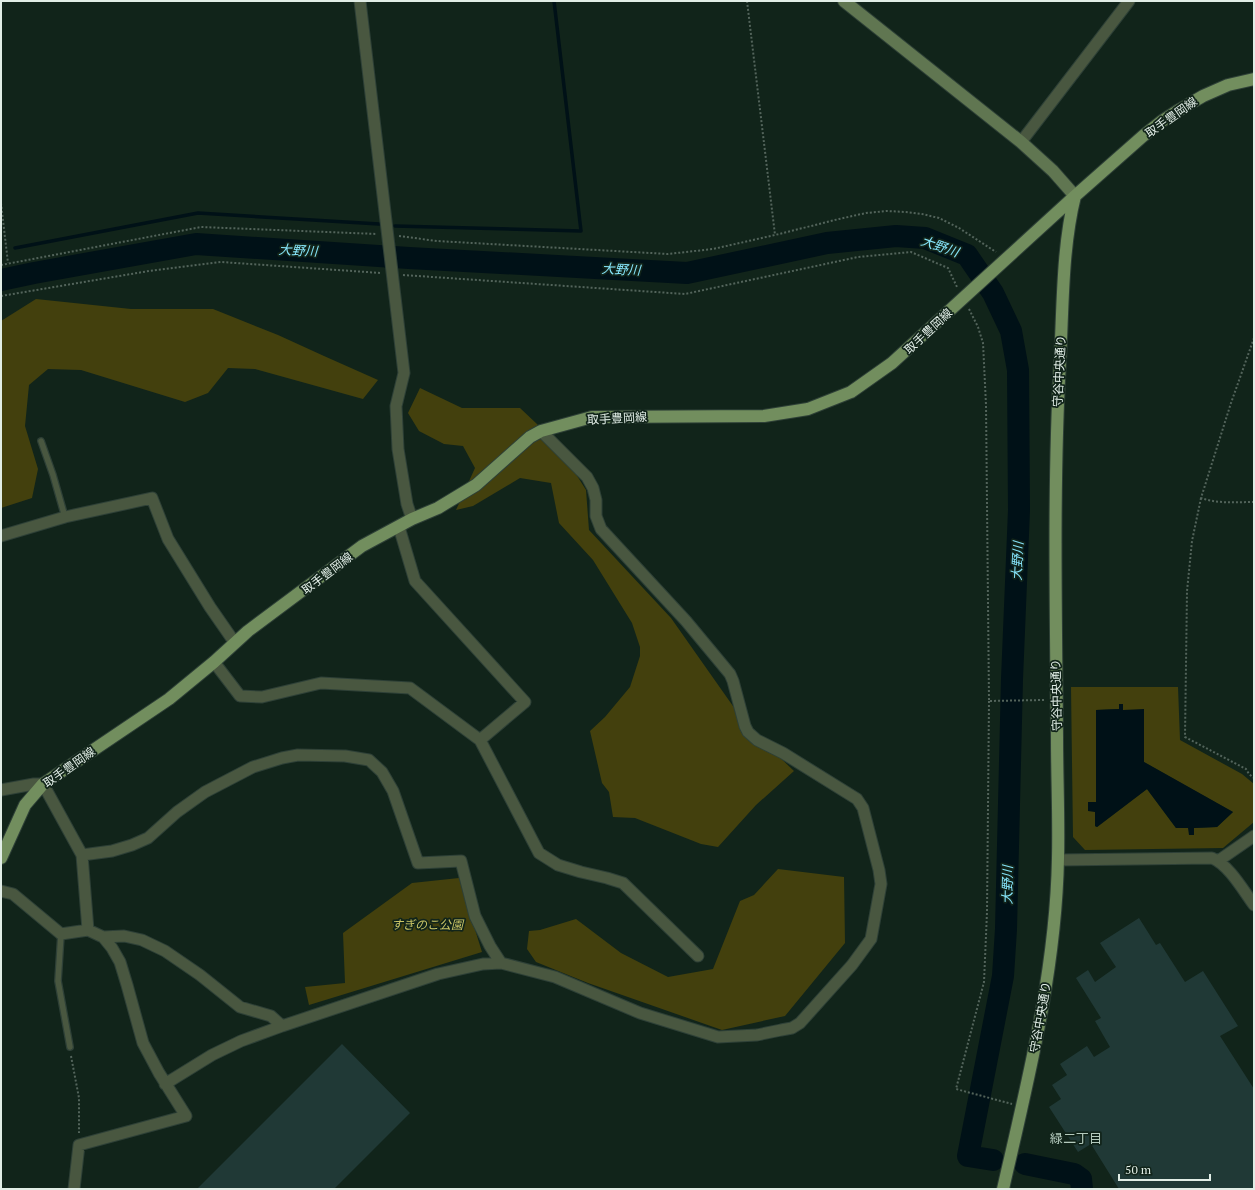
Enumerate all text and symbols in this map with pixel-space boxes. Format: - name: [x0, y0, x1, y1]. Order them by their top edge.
- street label: 取手豊岡線: [1142, 94, 1200, 140]
- water label: 大野川: [919, 231, 963, 262]
- water label: 大野川: [278, 240, 320, 260]
- water label: 大野川: [601, 259, 643, 279]
- street label: 取手豊岡線: [901, 305, 955, 357]
- street label: 守谷中央通り: [1050, 335, 1068, 407]
- street label: 取手豊岡線: [587, 409, 647, 427]
- water label: 大野川: [1007, 539, 1027, 581]
- street label: 取手豊岡線: [299, 549, 355, 597]
- street label: 守谷中央通り: [1048, 659, 1064, 731]
- street label: 取手豊岡線: [40, 744, 98, 790]
- water label: 大野川: [998, 863, 1016, 905]
- park label: すぎのこ公園: [391, 917, 465, 932]
- street label: 守谷中央通り: [1026, 980, 1054, 1054]
- district label: 緑二丁目: [1050, 1129, 1102, 1147]
- scale bar: [1119, 1156, 1210, 1182]
- text: 50 m: [1125, 1162, 1152, 1177]

